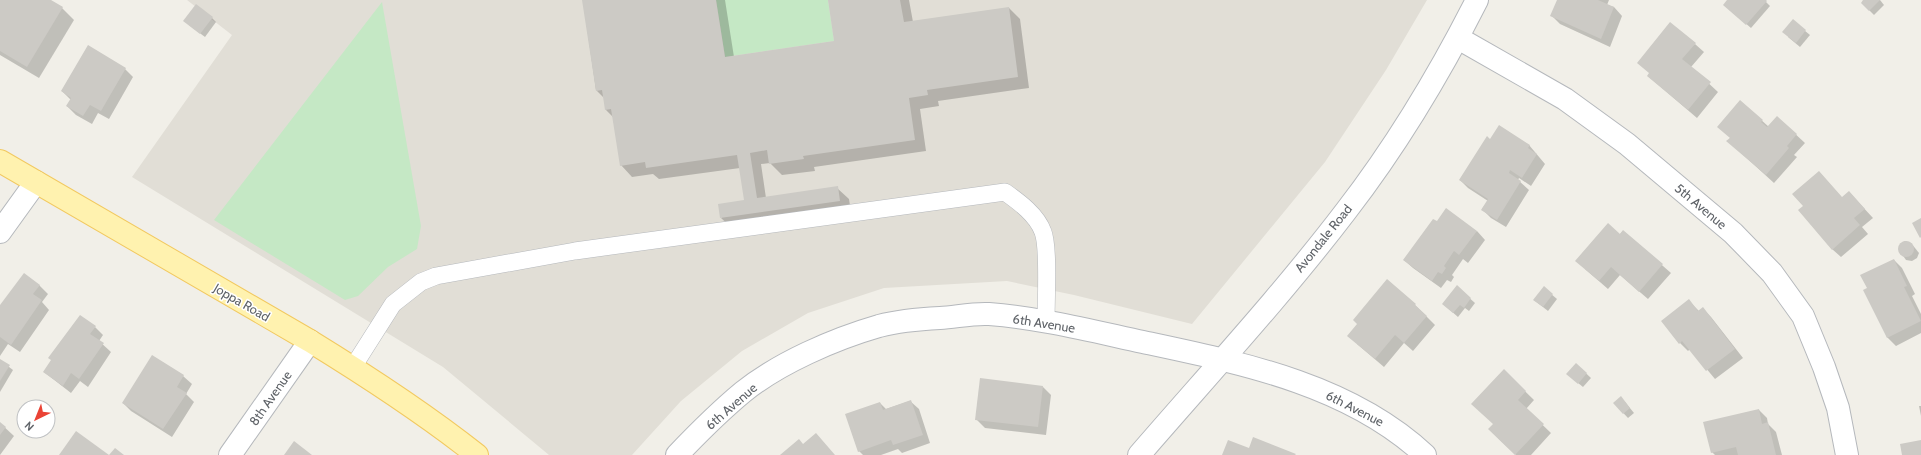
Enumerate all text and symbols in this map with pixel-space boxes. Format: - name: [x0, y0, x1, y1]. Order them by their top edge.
- street label: 5th Avenue: [1672, 180, 1730, 232]
- street label: Avondale Road: [1291, 201, 1355, 275]
- street label: Joppa Road: [210, 279, 273, 324]
- street label: 6th Avenue: [1012, 310, 1077, 336]
- street label: 8th Avenue: [245, 367, 295, 429]
- street label: 6th Avenue: [702, 379, 760, 433]
- street label: 6th Avenue: [1323, 387, 1387, 430]
- north arrow: [16, 399, 56, 439]
- text: N: [22, 419, 37, 434]

